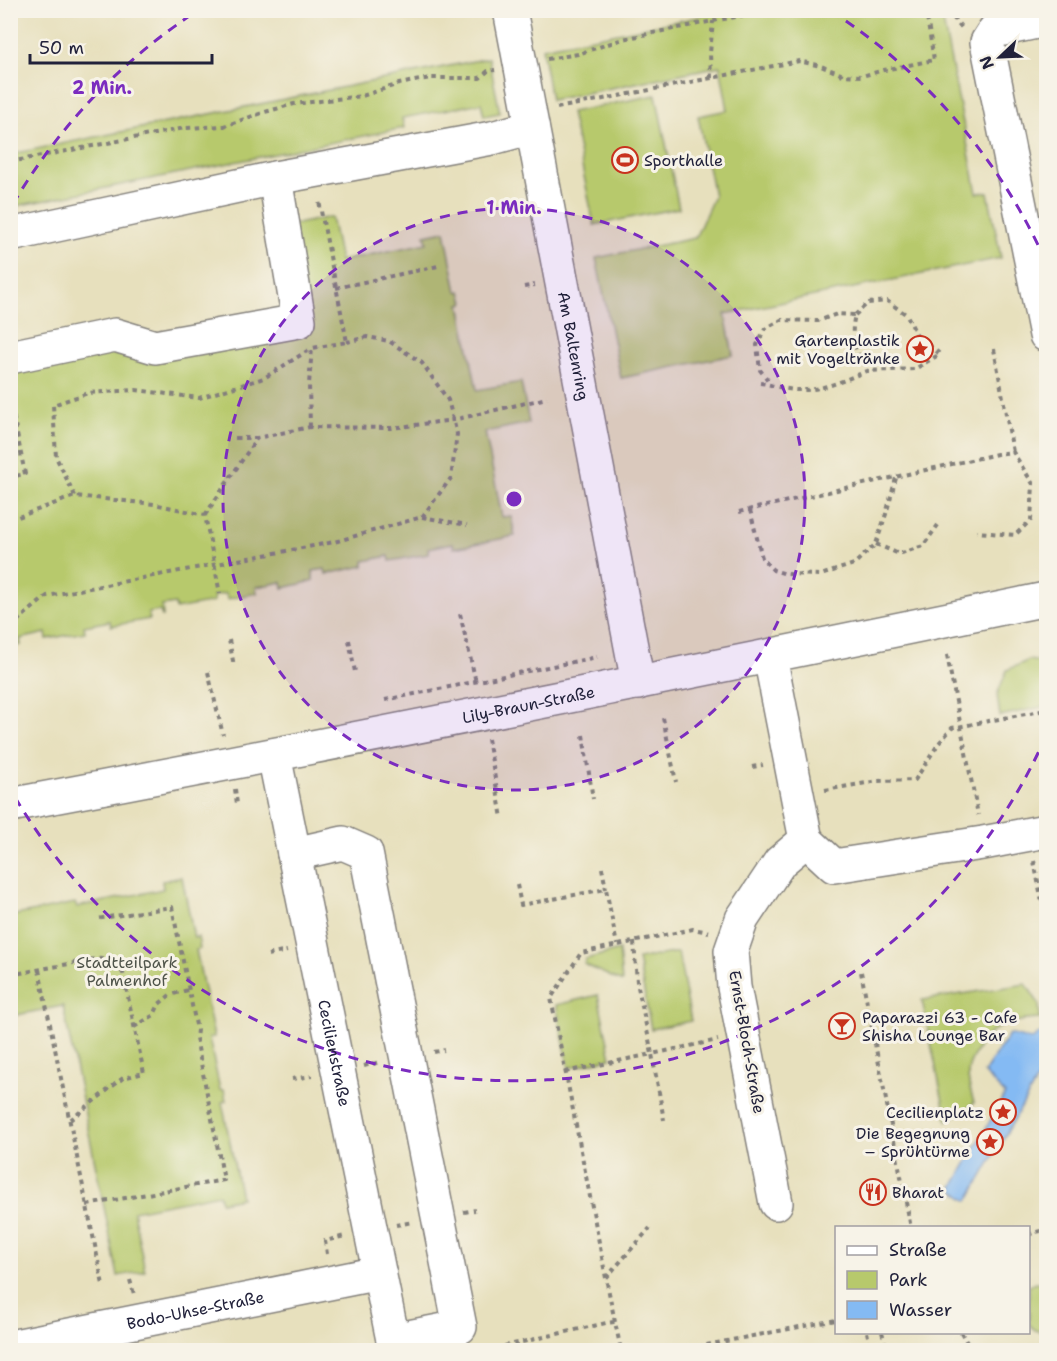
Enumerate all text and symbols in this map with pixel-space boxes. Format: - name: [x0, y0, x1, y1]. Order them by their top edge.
- scale bar: [30, 27, 212, 65]
- north arrow: [970, 27, 1030, 87]
- text: 50 m: [39, 36, 84, 60]
- text: N: [975, 53, 999, 73]
- text: 2 Min.: [72, 76, 132, 100]
- sports icon: Sporthalle: [610, 145, 640, 175]
- place label: Sporthalle: [644, 150, 723, 171]
- text: 1 Min.: [486, 196, 542, 220]
- street label: Am Baltenring: [553, 290, 595, 402]
- place label: Gartenplastik mit Vogeltränke: [776, 330, 900, 369]
- place icon: Gartenplastik mit Vogeltränke: [905, 334, 935, 364]
- centre of rings: [504, 489, 524, 509]
- street label: Lily-Braun-Straße: [460, 681, 597, 728]
- park label: Stadtteilpark Palmenhof: [76, 952, 178, 991]
- street label: Ernst-Bloch-Straße: [724, 969, 770, 1115]
- street label: Cecilienstraße: [313, 998, 356, 1108]
- place label: Paparazzi 63 - Cafe Shisha Lounge Bar: [862, 1007, 1018, 1046]
- bar icon: Paparazzi 63 - Cafe Shisha Lounge Bar: [827, 1011, 857, 1041]
- place icon: Cecilienplatz: [988, 1097, 1018, 1127]
- place label: Cecilienplatz: [886, 1102, 984, 1123]
- place label: Die Begegnung – Sprühtürme: [856, 1123, 970, 1162]
- place icon: Die Begegnung – Sprühtürme: [975, 1127, 1005, 1157]
- restaurant icon: Bharat: [858, 1177, 888, 1207]
- place label: Bharat: [892, 1182, 944, 1203]
- legend: [835, 1226, 1030, 1334]
- text: Straße: [889, 1238, 947, 1262]
- text: Park: [889, 1268, 928, 1292]
- street label: Bodo-Uhse-Straße: [125, 1286, 266, 1334]
- text: Wasser: [889, 1298, 952, 1322]

